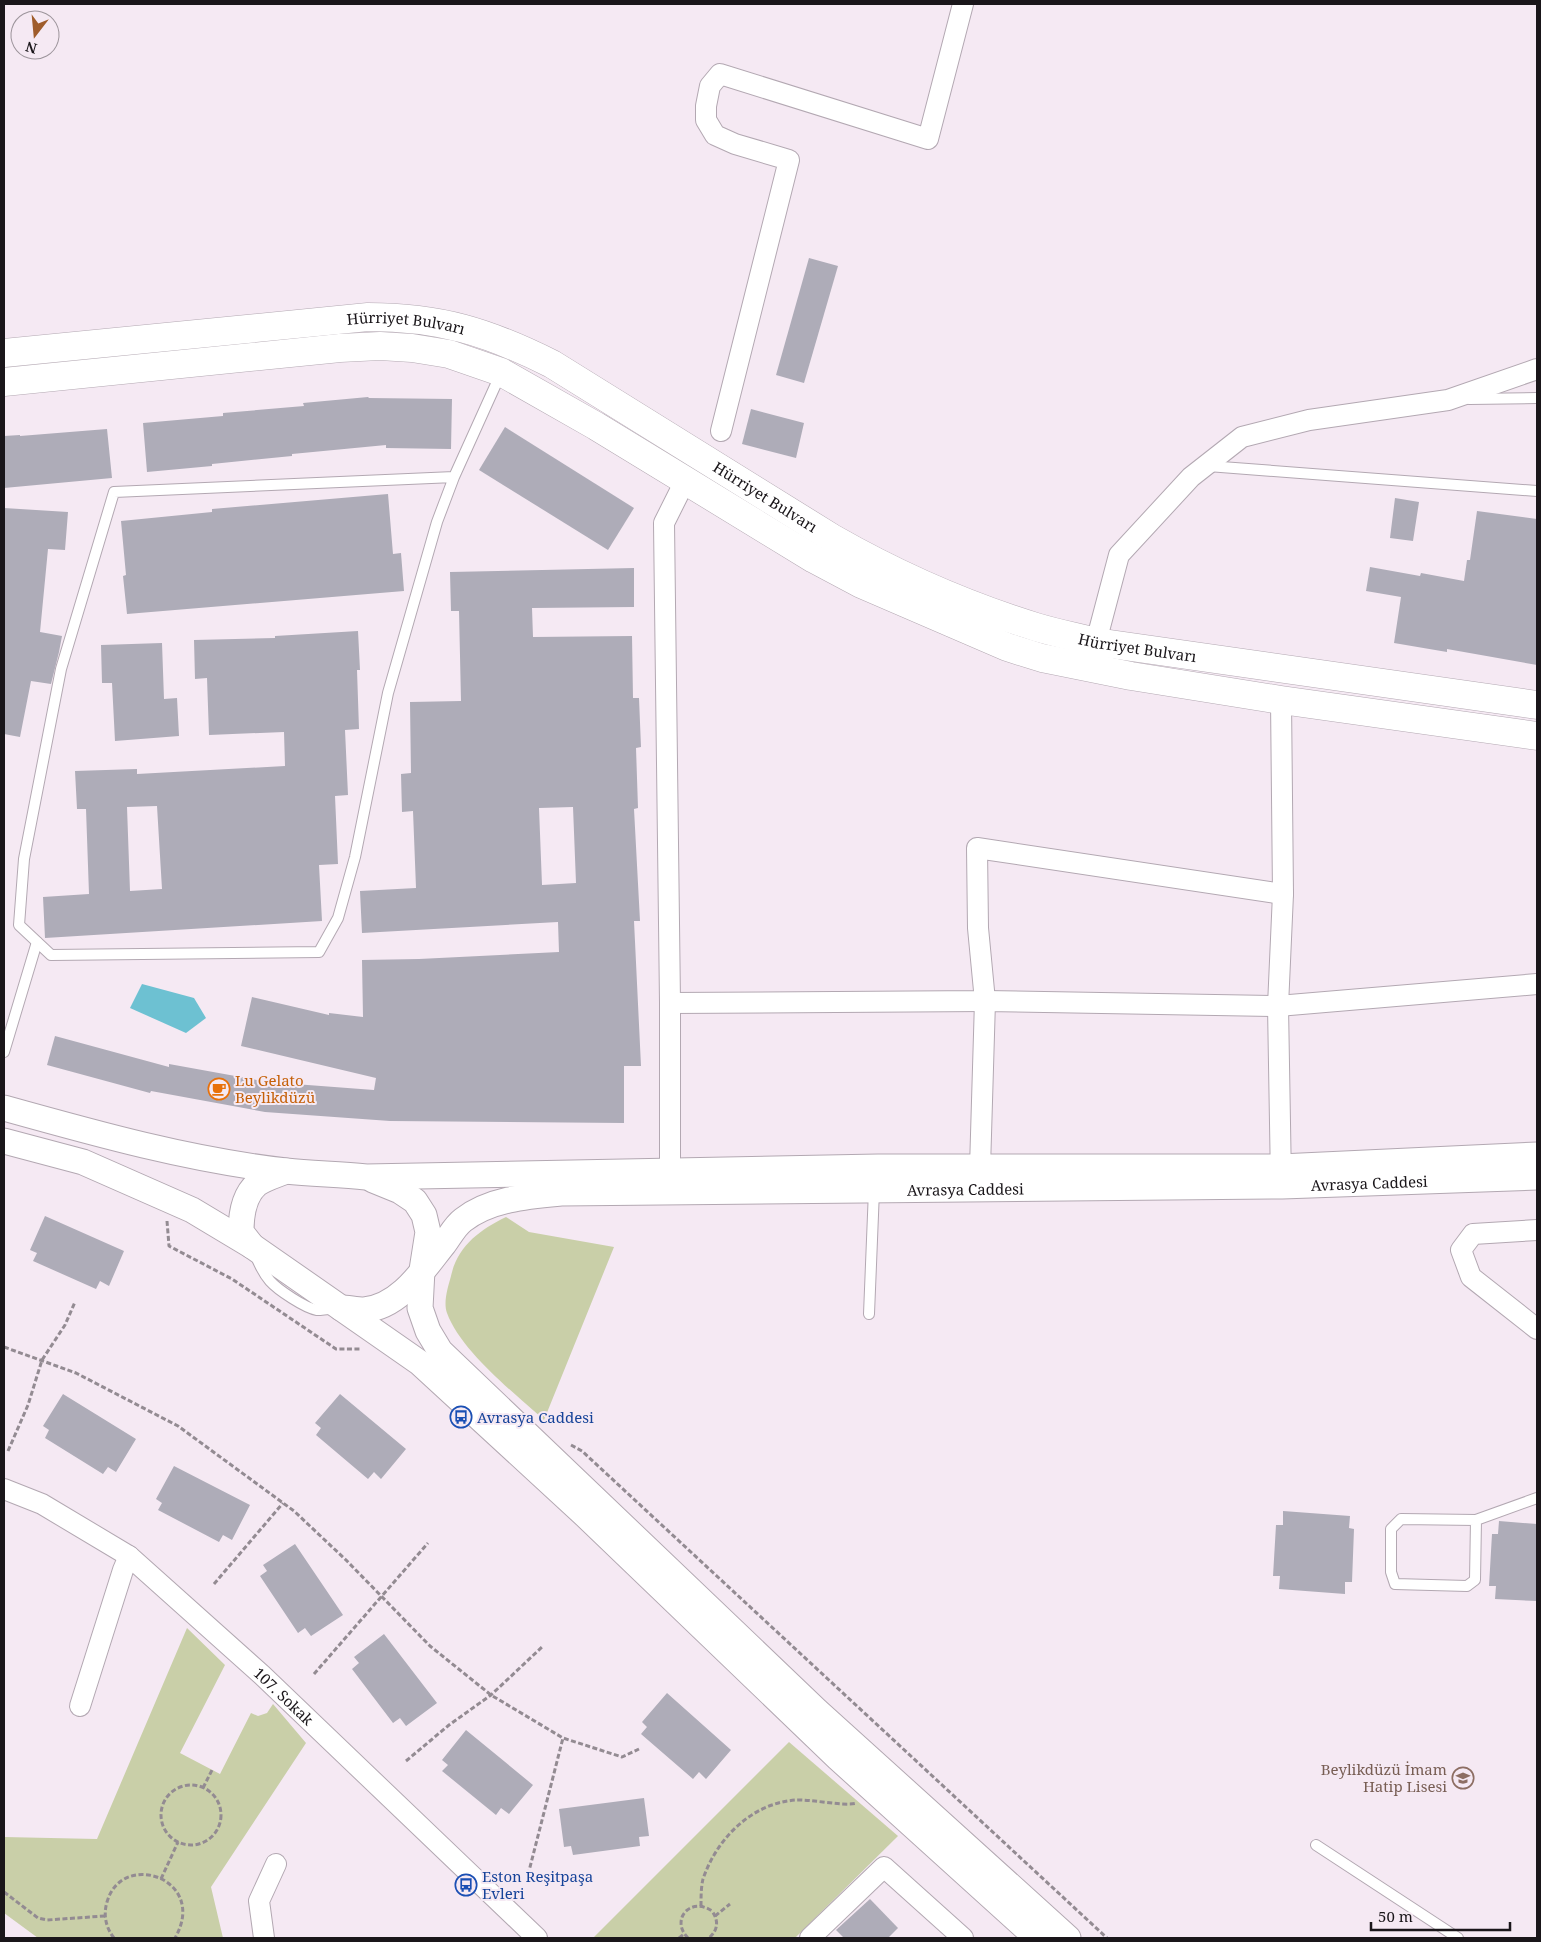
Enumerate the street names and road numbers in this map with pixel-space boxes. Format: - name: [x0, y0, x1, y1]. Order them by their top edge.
- street label: Hürriyet Bulvarı: [346, 307, 468, 339]
- street label: Hürriyet Bulvarı: [710, 457, 821, 537]
- street label: Hürriyet Bulvarı: [1076, 628, 1198, 666]
- street label: Avrasya Caddesi: [1310, 1171, 1428, 1195]
- street label: Avrasya Caddesi: [907, 1179, 1024, 1200]
- street label: 107. Sokak: [250, 1663, 318, 1729]

